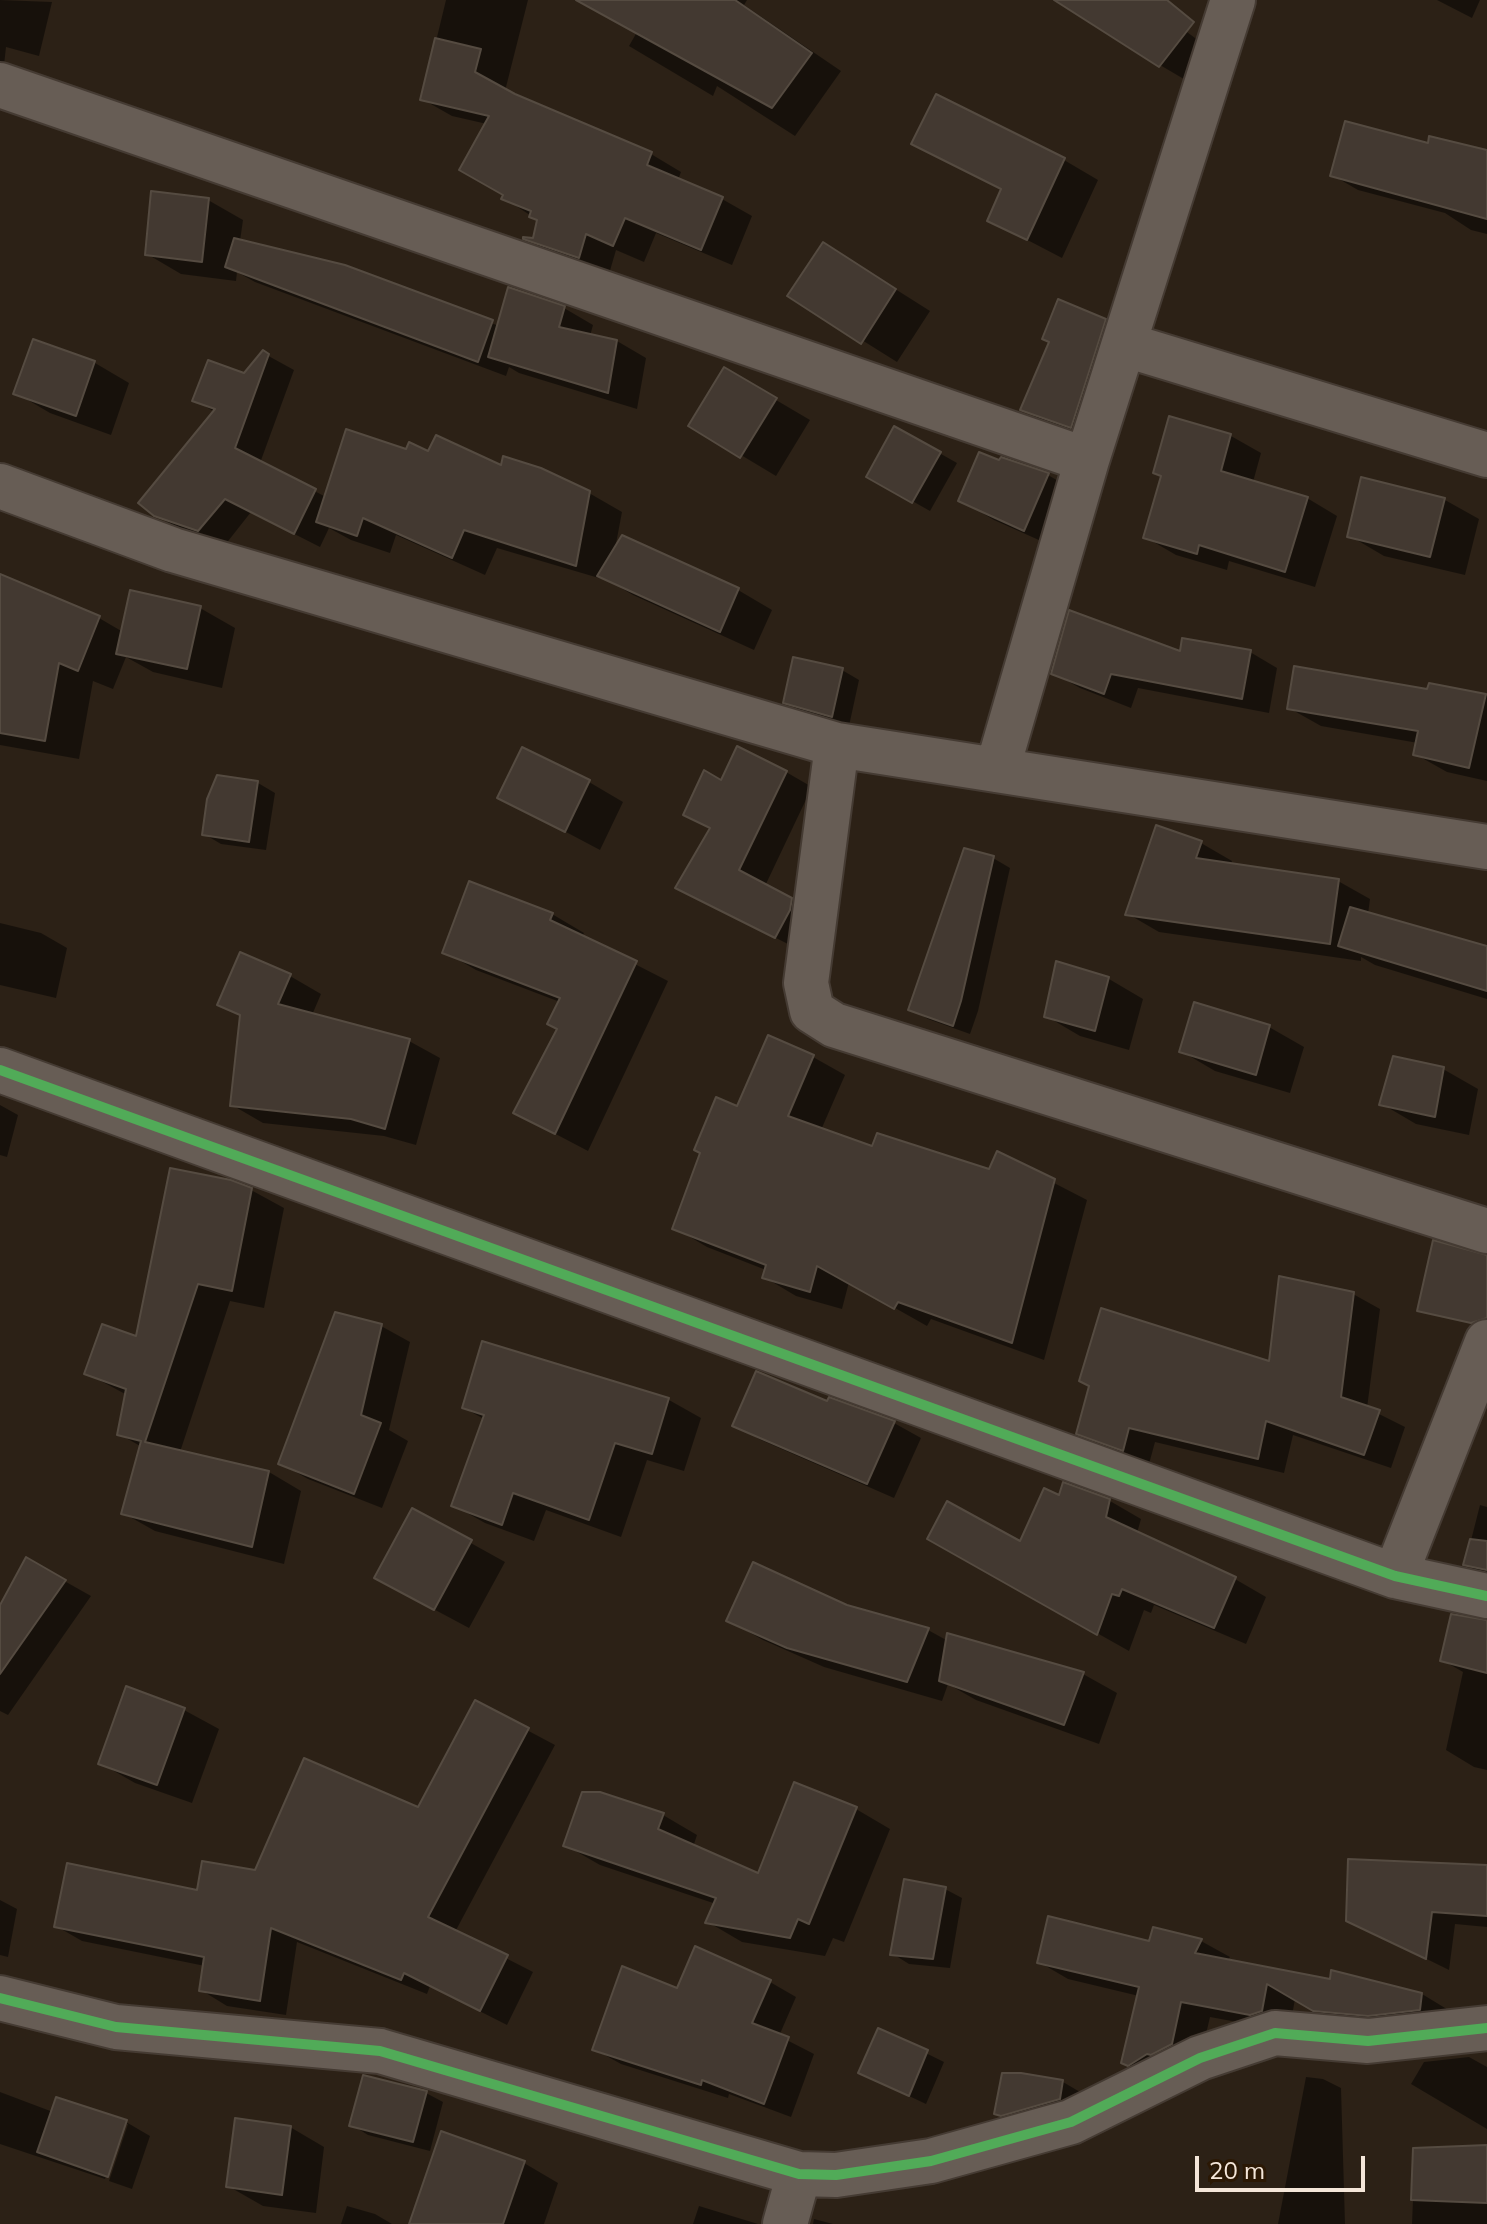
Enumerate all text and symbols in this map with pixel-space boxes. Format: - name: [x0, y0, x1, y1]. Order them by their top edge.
- scale bar: [1199, 2140, 1369, 2190]
- text: 20 m: [1209, 2155, 1265, 2185]

